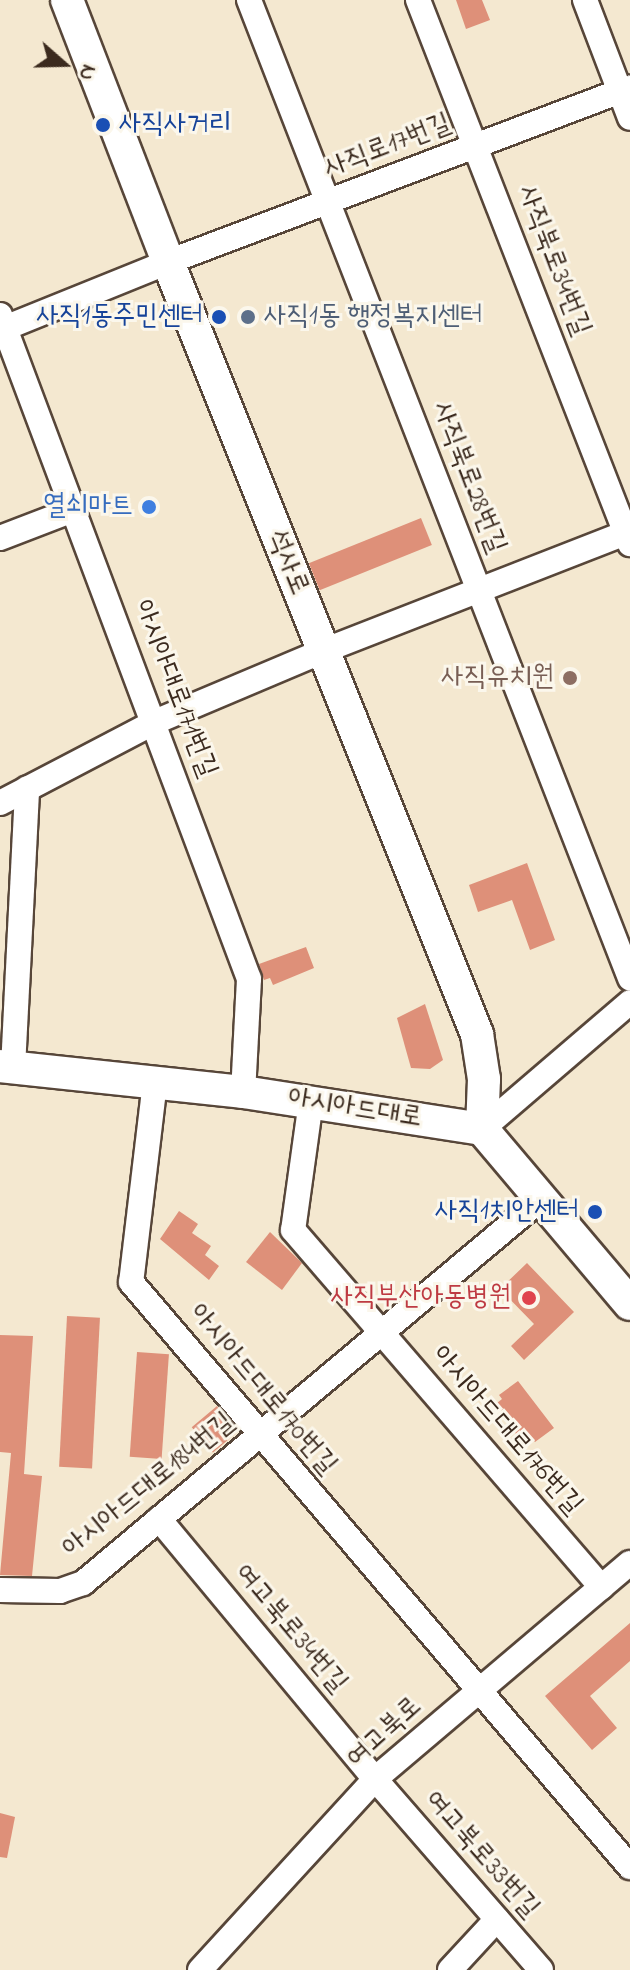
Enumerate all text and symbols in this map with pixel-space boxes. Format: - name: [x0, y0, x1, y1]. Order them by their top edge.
- north arrow: [24, 24, 104, 104]
- text: N: [69, 60, 104, 85]
- street label: 사직로17번길: [320, 107, 456, 187]
- place label: 사직사거리: [119, 108, 232, 142]
- marker: 사직사거리: [94, 116, 112, 134]
- street label: 사직북로34번길: [509, 181, 597, 341]
- place label: 사직1동주민센터: [36, 300, 203, 334]
- place label: 사직1동 행정복지센터: [264, 300, 483, 334]
- marker: 사직1동주민센터: [210, 308, 228, 326]
- marker: 사직1동 행정복지센터: [239, 308, 257, 326]
- street label: 사직북로28번길: [424, 397, 512, 559]
- place label: 열쇠마트: [43, 490, 133, 524]
- marker: 열쇠마트: [140, 498, 158, 516]
- street label: 석사로: [259, 525, 315, 601]
- street label: 아시아대로171번길: [125, 596, 223, 782]
- place label: 사직유치원: [441, 661, 554, 695]
- marker: 사직유치원: [561, 669, 579, 687]
- street label: 아시아드대로: [286, 1082, 424, 1136]
- place label: 사직1치안센터: [435, 1195, 579, 1229]
- marker: 사직1치안센터: [586, 1203, 604, 1221]
- place label: 사직부산아동병원: [331, 1281, 511, 1315]
- marker: 사직부산아동병원: [518, 1287, 540, 1309]
- street label: 아시아드대로170번길: [181, 1298, 343, 1482]
- street label: 아시아드대로176번길: [423, 1340, 589, 1522]
- street label: 아시아드대로184번길: [56, 1406, 242, 1566]
- street label: 여고북로34번길: [226, 1558, 354, 1700]
- street label: 여고북로: [340, 1690, 430, 1776]
- street label: 여고북로33번길: [416, 1784, 546, 1926]

